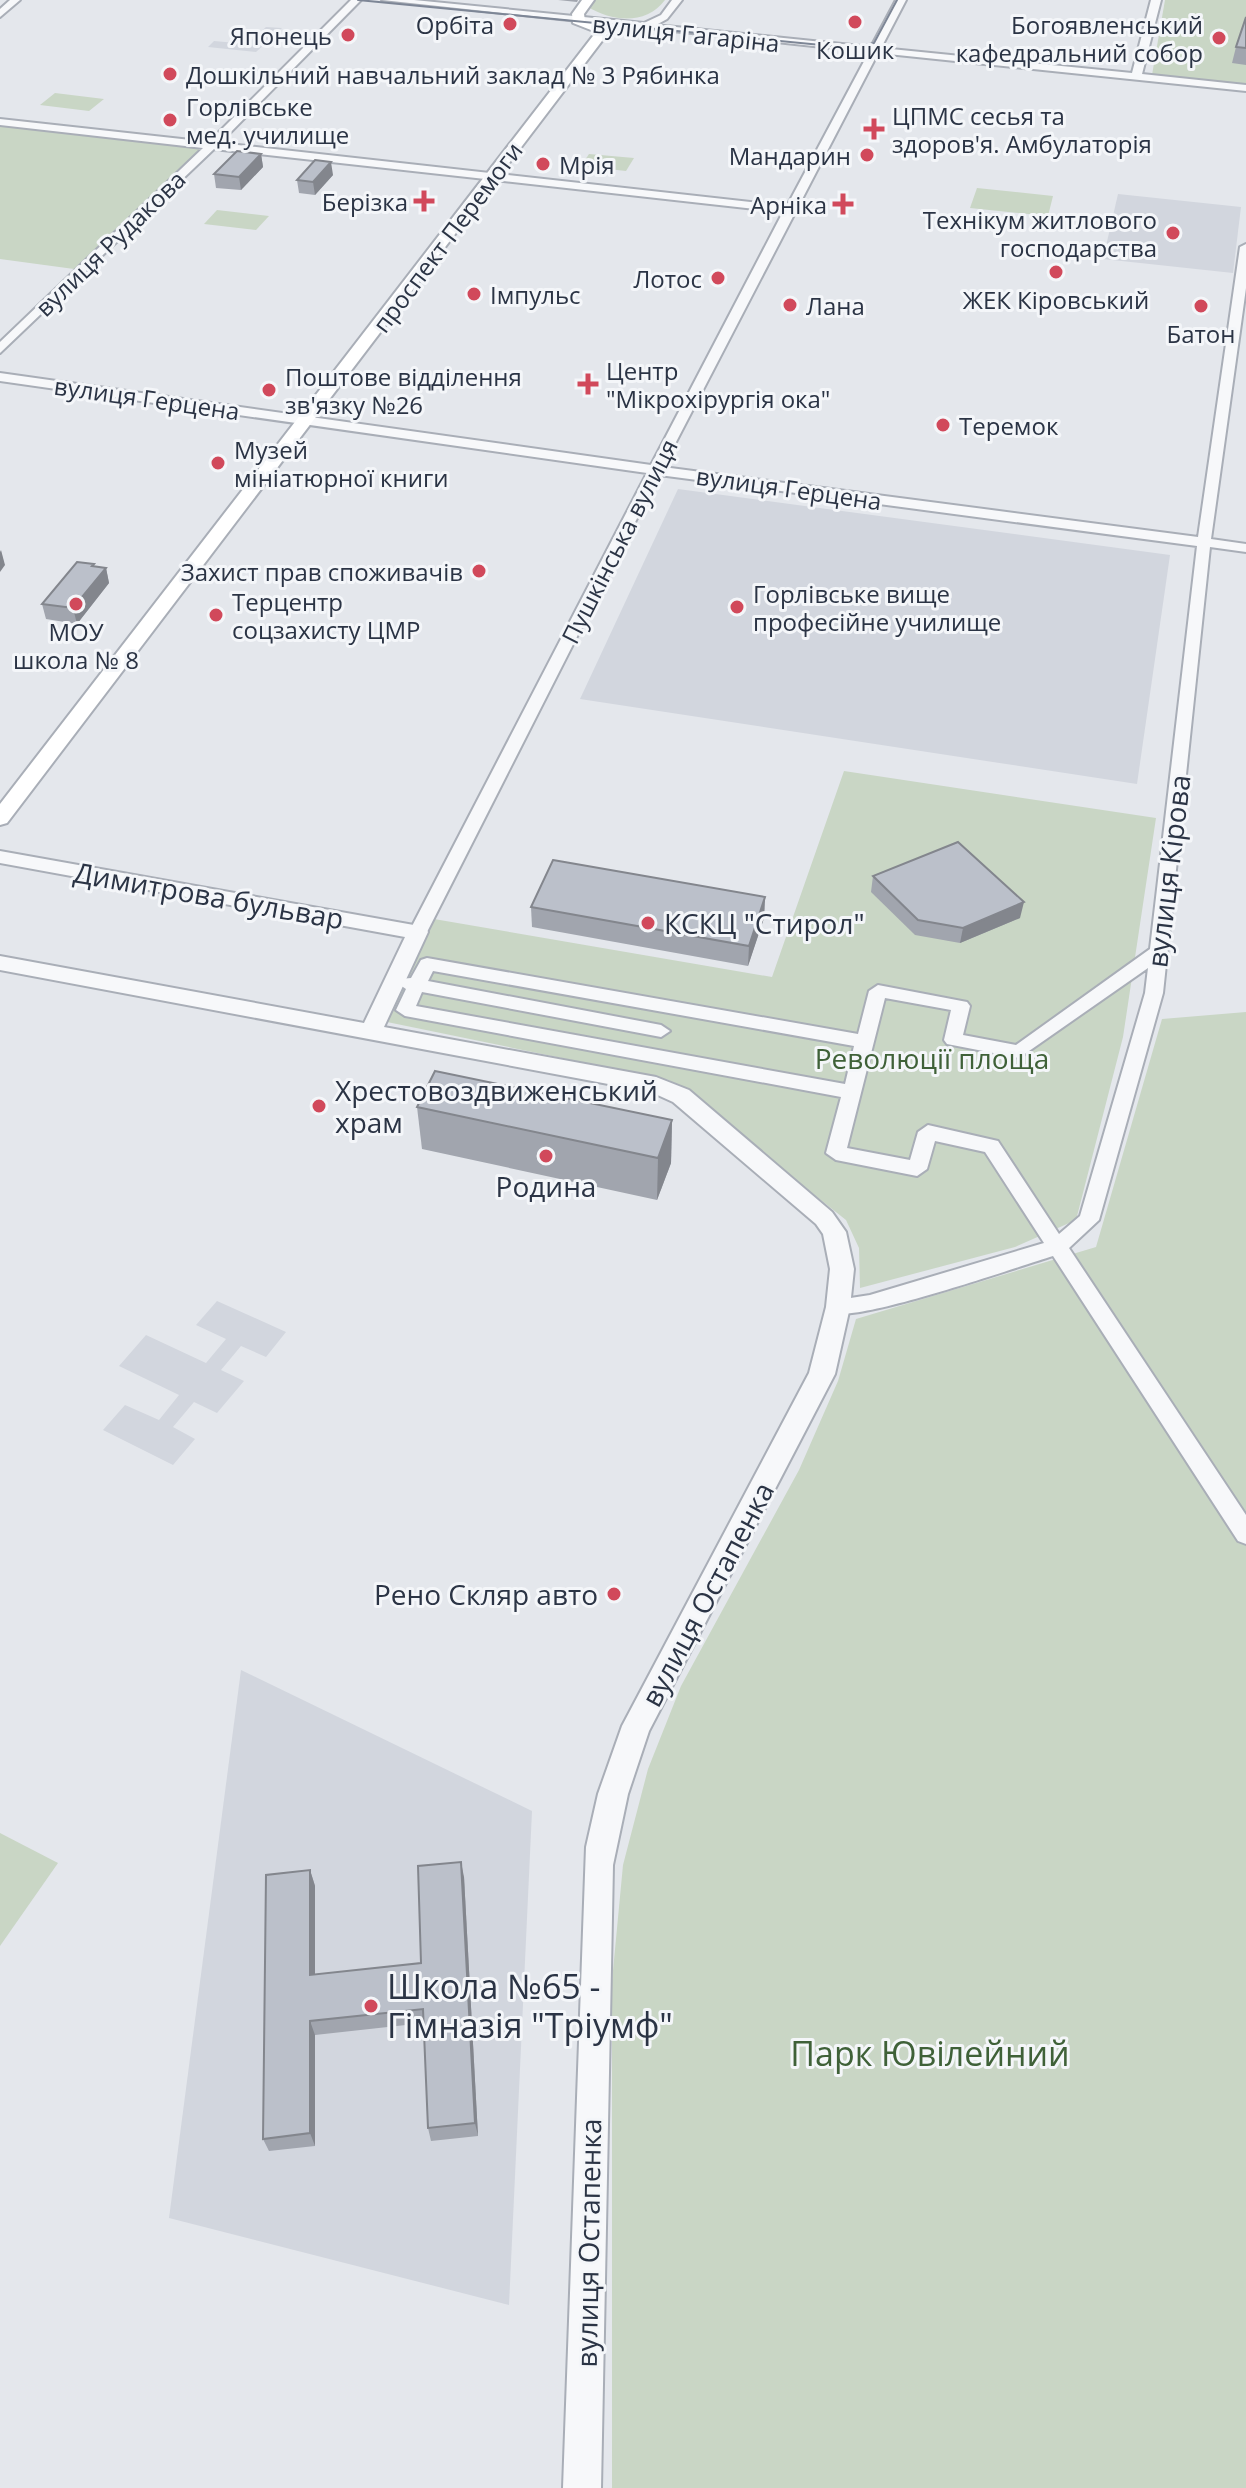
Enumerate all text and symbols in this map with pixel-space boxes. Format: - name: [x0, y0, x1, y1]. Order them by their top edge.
- street label: вулиця Гагаріна: [591, 7, 781, 59]
- place label: Орбіта: [416, 8, 494, 41]
- place label: Богоявленський кафедральний собор: [956, 8, 1203, 69]
- marker: Кошик: [846, 13, 864, 31]
- marker: Орбіта: [501, 15, 519, 33]
- place label: Японець: [230, 19, 332, 52]
- marker: Японець: [339, 26, 357, 44]
- marker: Богоявленський кафедральний собор: [1210, 29, 1228, 47]
- place label: Кошик: [816, 33, 895, 66]
- place label: Дошкільний навчальний заклад № 3 Рябинка: [186, 58, 720, 91]
- marker: Дошкільний навчальний заклад № 3 Рябинка: [161, 65, 179, 83]
- place label: Горлівське мед. училище: [186, 90, 349, 151]
- place label: ЦПМС сесья та здоров'я. Амбулаторія: [892, 99, 1152, 160]
- marker: Горлівське мед. училище: [161, 111, 179, 129]
- marker: ЦПМС сесья та здоров'я. Амбулаторія: [863, 118, 885, 140]
- street label: проспект Перемоги: [364, 135, 530, 339]
- place label: Мандарин: [729, 139, 851, 172]
- marker: Мандарин: [858, 146, 876, 164]
- place label: Мрія: [559, 148, 615, 181]
- marker: Мрія: [534, 155, 552, 173]
- street label: вулиця Рудакова: [28, 163, 192, 323]
- place label: Берізка: [322, 185, 408, 218]
- place label: Арніка: [750, 188, 827, 221]
- marker: Берізка: [415, 192, 433, 210]
- marker: Арніка: [834, 195, 852, 213]
- place label: Технікум житлового господарства: [923, 203, 1157, 264]
- marker: Технікум житлового господарства: [1164, 224, 1182, 242]
- place label: Лотос: [633, 262, 702, 295]
- marker: ЖЕК Кіровський: [1047, 263, 1065, 281]
- marker: Лотос: [709, 269, 727, 287]
- place label: Імпульс: [490, 278, 581, 311]
- place label: ЖЕК Кіровський: [963, 283, 1149, 316]
- marker: Імпульс: [465, 285, 483, 303]
- place label: Лана: [806, 289, 865, 322]
- marker: Лана: [781, 296, 799, 314]
- marker: Батон: [1192, 297, 1210, 315]
- place label: Батон: [1167, 317, 1235, 350]
- place label: Центр "Мікрохірургія ока": [606, 354, 830, 415]
- place label: Поштове відділення зв'язку №26: [285, 360, 522, 421]
- street label: вулиця Герцена: [52, 369, 242, 427]
- marker: Центр "Мікрохірургія ока": [577, 373, 599, 395]
- marker: Поштове відділення зв'язку №26: [260, 381, 278, 399]
- place label: Теремок: [959, 409, 1059, 442]
- marker: Теремок: [934, 416, 952, 434]
- place label: Музей мініатюрної книги: [234, 433, 449, 494]
- street label: Пушкінська вулиця: [553, 433, 685, 649]
- marker: Музей мініатюрної книги: [209, 454, 227, 472]
- street label: вулиця Герцена: [694, 459, 884, 517]
- place label: Захист прав споживачів: [181, 555, 463, 588]
- marker: Захист прав споживачів: [470, 562, 488, 580]
- place label: Горлівське вище професійне училище: [753, 577, 1001, 638]
- place label: Терцентр соцзахисту ЦМР: [232, 585, 420, 646]
- marker: МОУ школа № 8: [67, 595, 85, 613]
- marker: Горлівське вище професійне училище: [728, 598, 746, 616]
- marker: Терцентр соцзахисту ЦМР: [207, 606, 225, 624]
- place label: МОУ школа № 8: [13, 615, 139, 676]
- street label: вулиця Кірова: [1137, 772, 1199, 970]
- street label: Димитрова бульвар: [71, 853, 347, 937]
- place label: КСКЦ "Стирол": [664, 904, 865, 942]
- marker: КСКЦ "Стирол": [639, 914, 657, 932]
- park label: Революції площа: [815, 1039, 1049, 1077]
- place label: Хрестовоздвиженський храм: [335, 1071, 658, 1141]
- marker: Хрестовоздвиженський храм: [310, 1097, 328, 1115]
- marker: Родина: [537, 1147, 555, 1165]
- place label: Родина: [496, 1167, 596, 1205]
- street label: вулиця Остапенка: [632, 1475, 782, 1713]
- place label: Рено Скляр авто: [374, 1575, 598, 1613]
- marker: Рено Скляр авто: [605, 1585, 623, 1603]
- place label: Школа №65 - Гімназія "Тріумф": [387, 1963, 673, 2048]
- marker: Школа №65 - Гімназія "Тріумф": [362, 1997, 380, 2015]
- park label: Парк Ювілейний: [790, 2030, 1070, 2076]
- street label: вулиця Остапенка: [567, 2118, 609, 2368]

